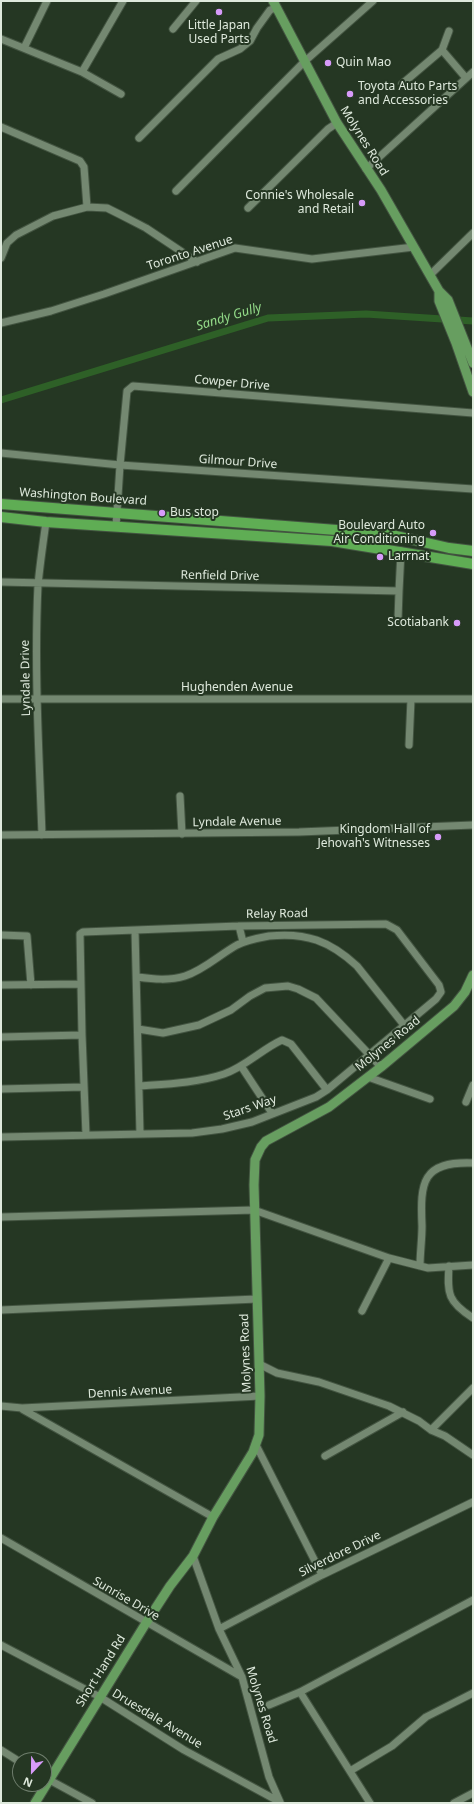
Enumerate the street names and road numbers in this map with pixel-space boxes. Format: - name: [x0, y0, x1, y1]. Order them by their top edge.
- street label: Molynes Road: [337, 104, 391, 178]
- street label: Toronto Avenue: [145, 232, 235, 274]
- street label: Cowper Drive: [194, 373, 270, 393]
- street label: Gilmour Drive: [198, 452, 278, 472]
- street label: Washington Boulevard: [19, 485, 147, 509]
- street label: Renfield Drive: [180, 568, 260, 584]
- street label: Lyndale Drive: [18, 640, 34, 716]
- street label: Hughenden Avenue: [181, 681, 293, 695]
- street label: Lyndale Avenue: [192, 814, 282, 830]
- street label: Relay Road: [246, 906, 308, 922]
- street label: Molynes Road: [353, 1013, 423, 1075]
- street label: Stars Way: [222, 1092, 278, 1124]
- street label: Molynes Road: [237, 1313, 255, 1393]
- street label: Dennis Avenue: [87, 1383, 173, 1401]
- street label: Silverdore Drive: [297, 1528, 383, 1580]
- street label: Sunrise Drive: [90, 1574, 162, 1624]
- street label: Short Hand Rd: [73, 1632, 129, 1710]
- street label: Molynes Road: [243, 1665, 279, 1745]
- street label: Druesdale Avenue: [109, 1686, 205, 1752]

